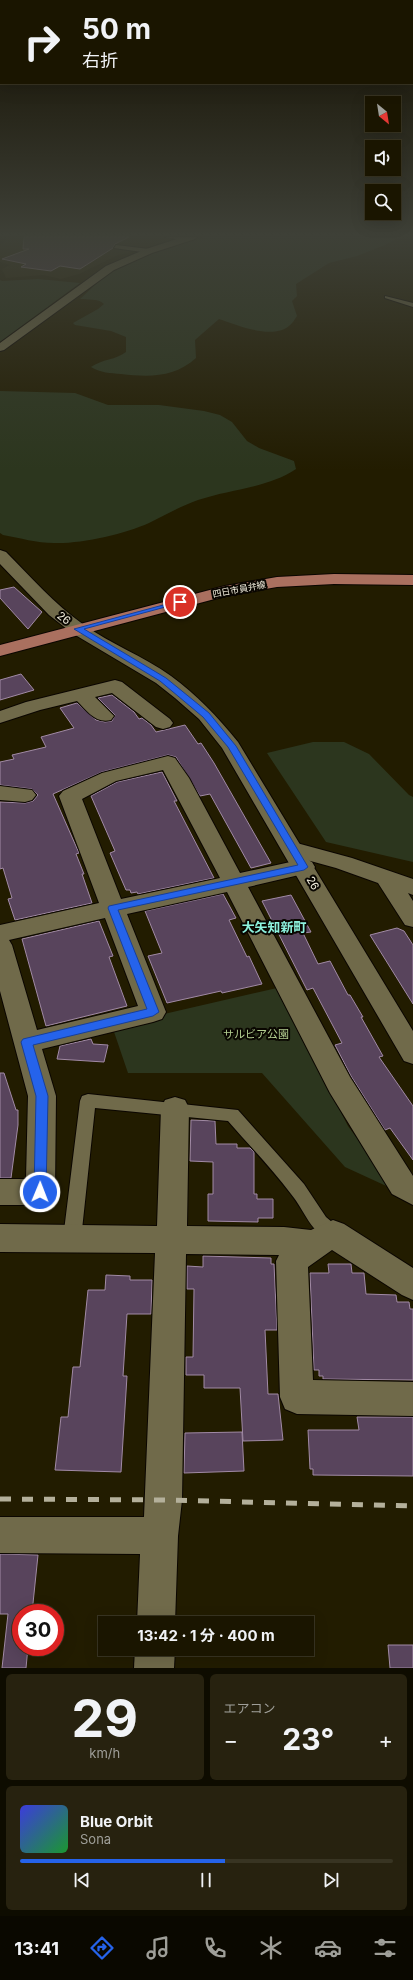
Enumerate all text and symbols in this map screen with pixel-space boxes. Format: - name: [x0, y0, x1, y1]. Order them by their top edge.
- text: 50 m: [82, 12, 151, 46]
- icon: right: [16, 16, 68, 68]
- text: 右折: [82, 50, 118, 71]
- north arrow: [365, 96, 401, 132]
- map controls: [365, 96, 401, 220]
- button: sound: [365, 140, 401, 176]
- button: search: [365, 184, 401, 220]
- street label: 四日市員弁線: [211, 578, 268, 600]
- pin: [163, 585, 197, 619]
- icon: arrive: [169, 591, 191, 613]
- street label: 26: [54, 608, 74, 628]
- street label: 26: [304, 874, 323, 893]
- district label: 大矢知新町: [241, 919, 307, 935]
- park label: サルビア公園: [223, 1027, 289, 1041]
- position arrow: [19, 1171, 61, 1213]
- speed limit sign: 30: [12, 1604, 64, 1656]
- text: 13:42 · 1 分 · 400 m: [137, 1626, 275, 1645]
- text: 29: [71, 1687, 138, 1750]
- text: エアコン: [224, 1700, 276, 1716]
- text: 23°: [282, 1721, 334, 1757]
- text: −: [224, 1727, 238, 1753]
- text: +: [378, 1727, 393, 1753]
- text: km/h: [89, 1745, 120, 1761]
- text: Blue Orbit: [80, 1812, 153, 1831]
- text: Sona: [80, 1831, 111, 1847]
- icon: previous: [71, 1869, 93, 1891]
- icon: pause: [195, 1869, 217, 1891]
- icon: next: [320, 1869, 342, 1891]
- icon: directions: [88, 1934, 116, 1962]
- icon: music: [144, 1934, 172, 1962]
- icon: phone: [201, 1934, 229, 1962]
- icon: climate: [257, 1934, 285, 1962]
- icon: car: [314, 1934, 342, 1962]
- icon: filters: [371, 1934, 399, 1962]
- text: 13:41: [14, 1938, 59, 1959]

